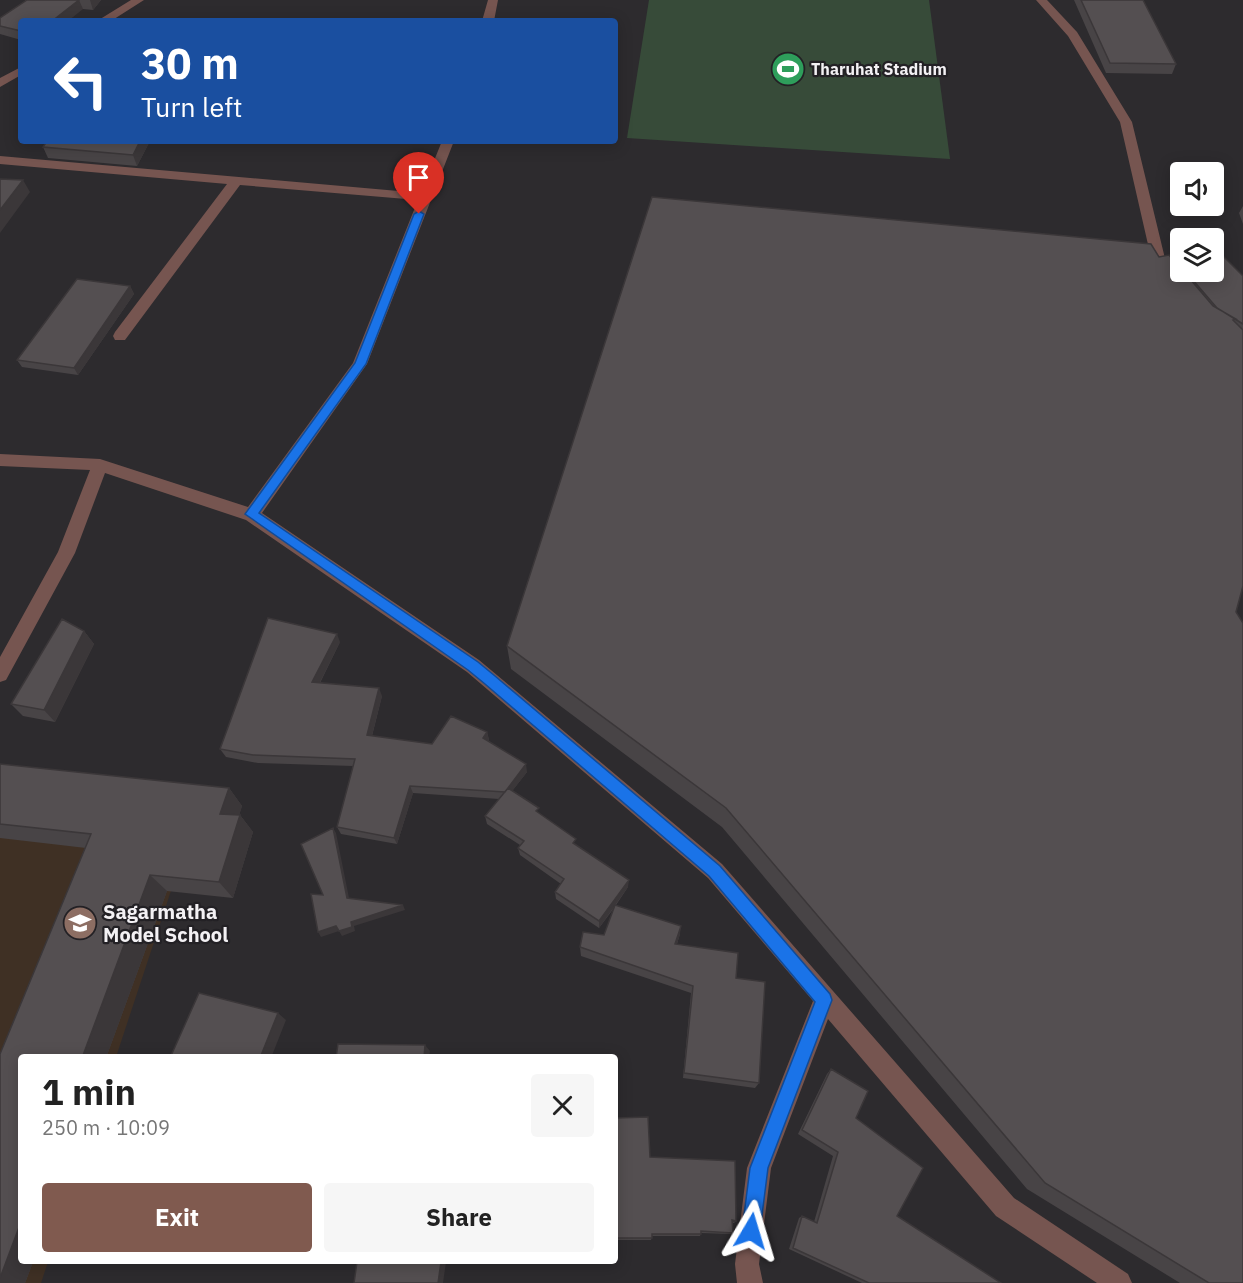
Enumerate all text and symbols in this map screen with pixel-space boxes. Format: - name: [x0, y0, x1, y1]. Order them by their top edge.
- text: 30 m: [141, 36, 239, 91]
- icon: left: [42, 42, 120, 120]
- sports icon: Tharuhat Stadium: [770, 51, 806, 87]
- place label: Tharuhat Stadium: [811, 59, 947, 79]
- text: Turn left: [141, 89, 242, 124]
- pin: [393, 152, 444, 214]
- icon: arrive: [402, 161, 435, 194]
- map controls: [1170, 162, 1224, 282]
- button: sound: [1170, 162, 1224, 216]
- button: layers: [1170, 228, 1224, 282]
- place label: Sagarmatha Model School: [103, 898, 228, 948]
- school or university icon: Sagarmatha Model School: [62, 905, 98, 941]
- text: 1 min: [42, 1068, 136, 1115]
- button: close: [531, 1074, 594, 1137]
- text: 250 m · 10:09: [42, 1114, 170, 1141]
- button: Exit: [42, 1183, 312, 1252]
- button: Share: [324, 1183, 594, 1252]
- position arrow: [719, 1199, 783, 1263]

